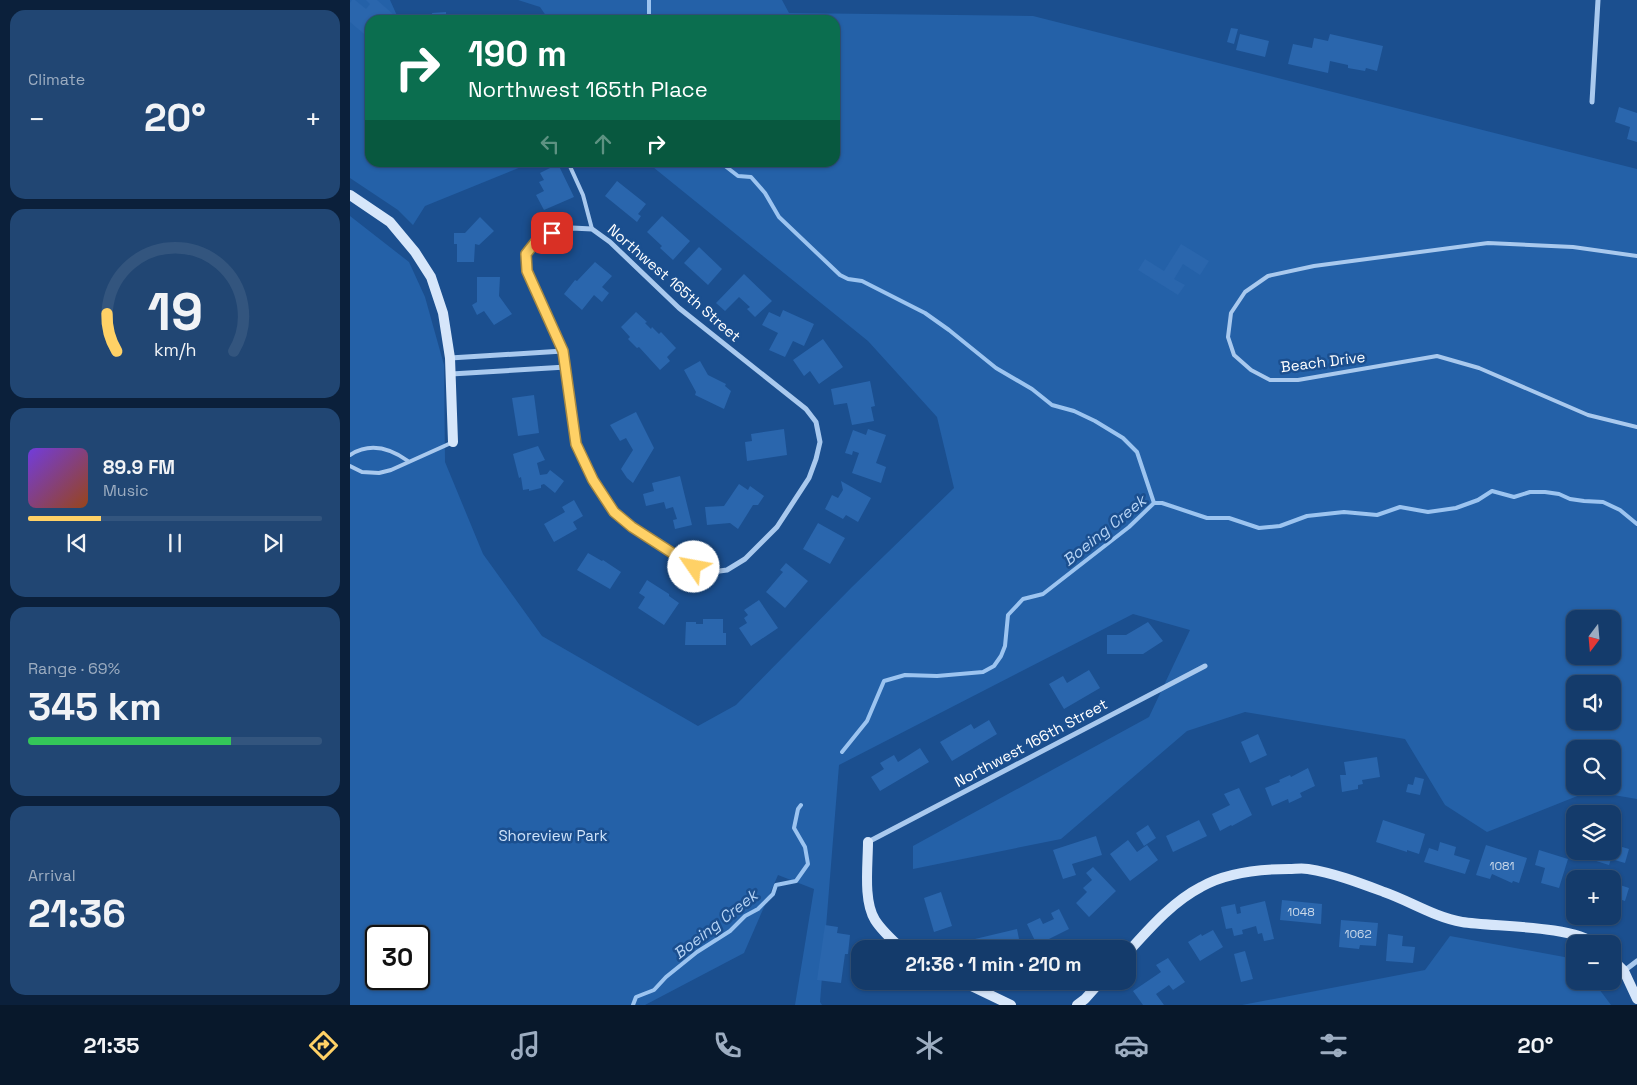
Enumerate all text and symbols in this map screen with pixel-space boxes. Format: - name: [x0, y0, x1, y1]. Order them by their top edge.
- text: 190 m: [468, 32, 567, 76]
- icon: right: [385, 35, 450, 100]
- text: Climate: [28, 69, 85, 90]
- text: Northwest 165th Place: [468, 75, 708, 103]
- text: 20°: [144, 94, 206, 142]
- text: −: [28, 101, 45, 137]
- text: +: [305, 101, 322, 137]
- icon: left: [536, 130, 564, 158]
- icon: ahead: [589, 130, 617, 158]
- icon: right: [642, 130, 670, 158]
- pin: [531, 212, 573, 254]
- icon: arrive: [538, 219, 566, 247]
- street label: Northwest 165th Street: [604, 220, 745, 346]
- text: 19: [147, 279, 203, 345]
- text: km/h: [154, 338, 196, 361]
- street label: Beach Drive: [1280, 347, 1366, 376]
- text: 89.9 FM: [103, 455, 175, 480]
- text: Music: [103, 480, 149, 501]
- water label: Boeing Creek: [1058, 489, 1152, 571]
- icon: previous: [63, 529, 91, 557]
- icon: pause: [161, 529, 189, 557]
- icon: next: [259, 529, 287, 557]
- position arrow: [667, 540, 719, 592]
- north arrow: [1566, 610, 1621, 665]
- map controls: [1566, 610, 1621, 990]
- text: Range · 69%: [28, 658, 120, 679]
- button: sound: [1566, 675, 1621, 730]
- text: 345 km: [28, 683, 162, 731]
- street label: Northwest 166th Street: [951, 694, 1111, 791]
- button: search: [1566, 740, 1621, 795]
- button: layers: [1566, 805, 1621, 860]
- park label: Shoreview Park: [498, 826, 608, 845]
- house number: 1081: [1489, 858, 1515, 874]
- text: Arrival: [28, 865, 76, 886]
- button: +: [1566, 870, 1621, 925]
- water label: Boeing Creek: [669, 883, 764, 964]
- text: 21:36: [28, 890, 126, 938]
- house number: 1048: [1287, 904, 1315, 920]
- speed limit sign: 30: [365, 925, 430, 990]
- house number: 1062: [1344, 926, 1372, 942]
- button: −: [1566, 935, 1621, 990]
- text: 21:36 · 1 min · 210 m: [905, 952, 1082, 977]
- icon: directions: [306, 1028, 341, 1063]
- icon: music: [508, 1028, 543, 1063]
- icon: phone: [710, 1028, 745, 1063]
- icon: climate: [912, 1028, 947, 1063]
- icon: car: [1114, 1028, 1149, 1063]
- icon: filters: [1316, 1028, 1351, 1063]
- text: 21:35: [83, 1031, 140, 1059]
- text: 20°: [1517, 1031, 1553, 1059]

